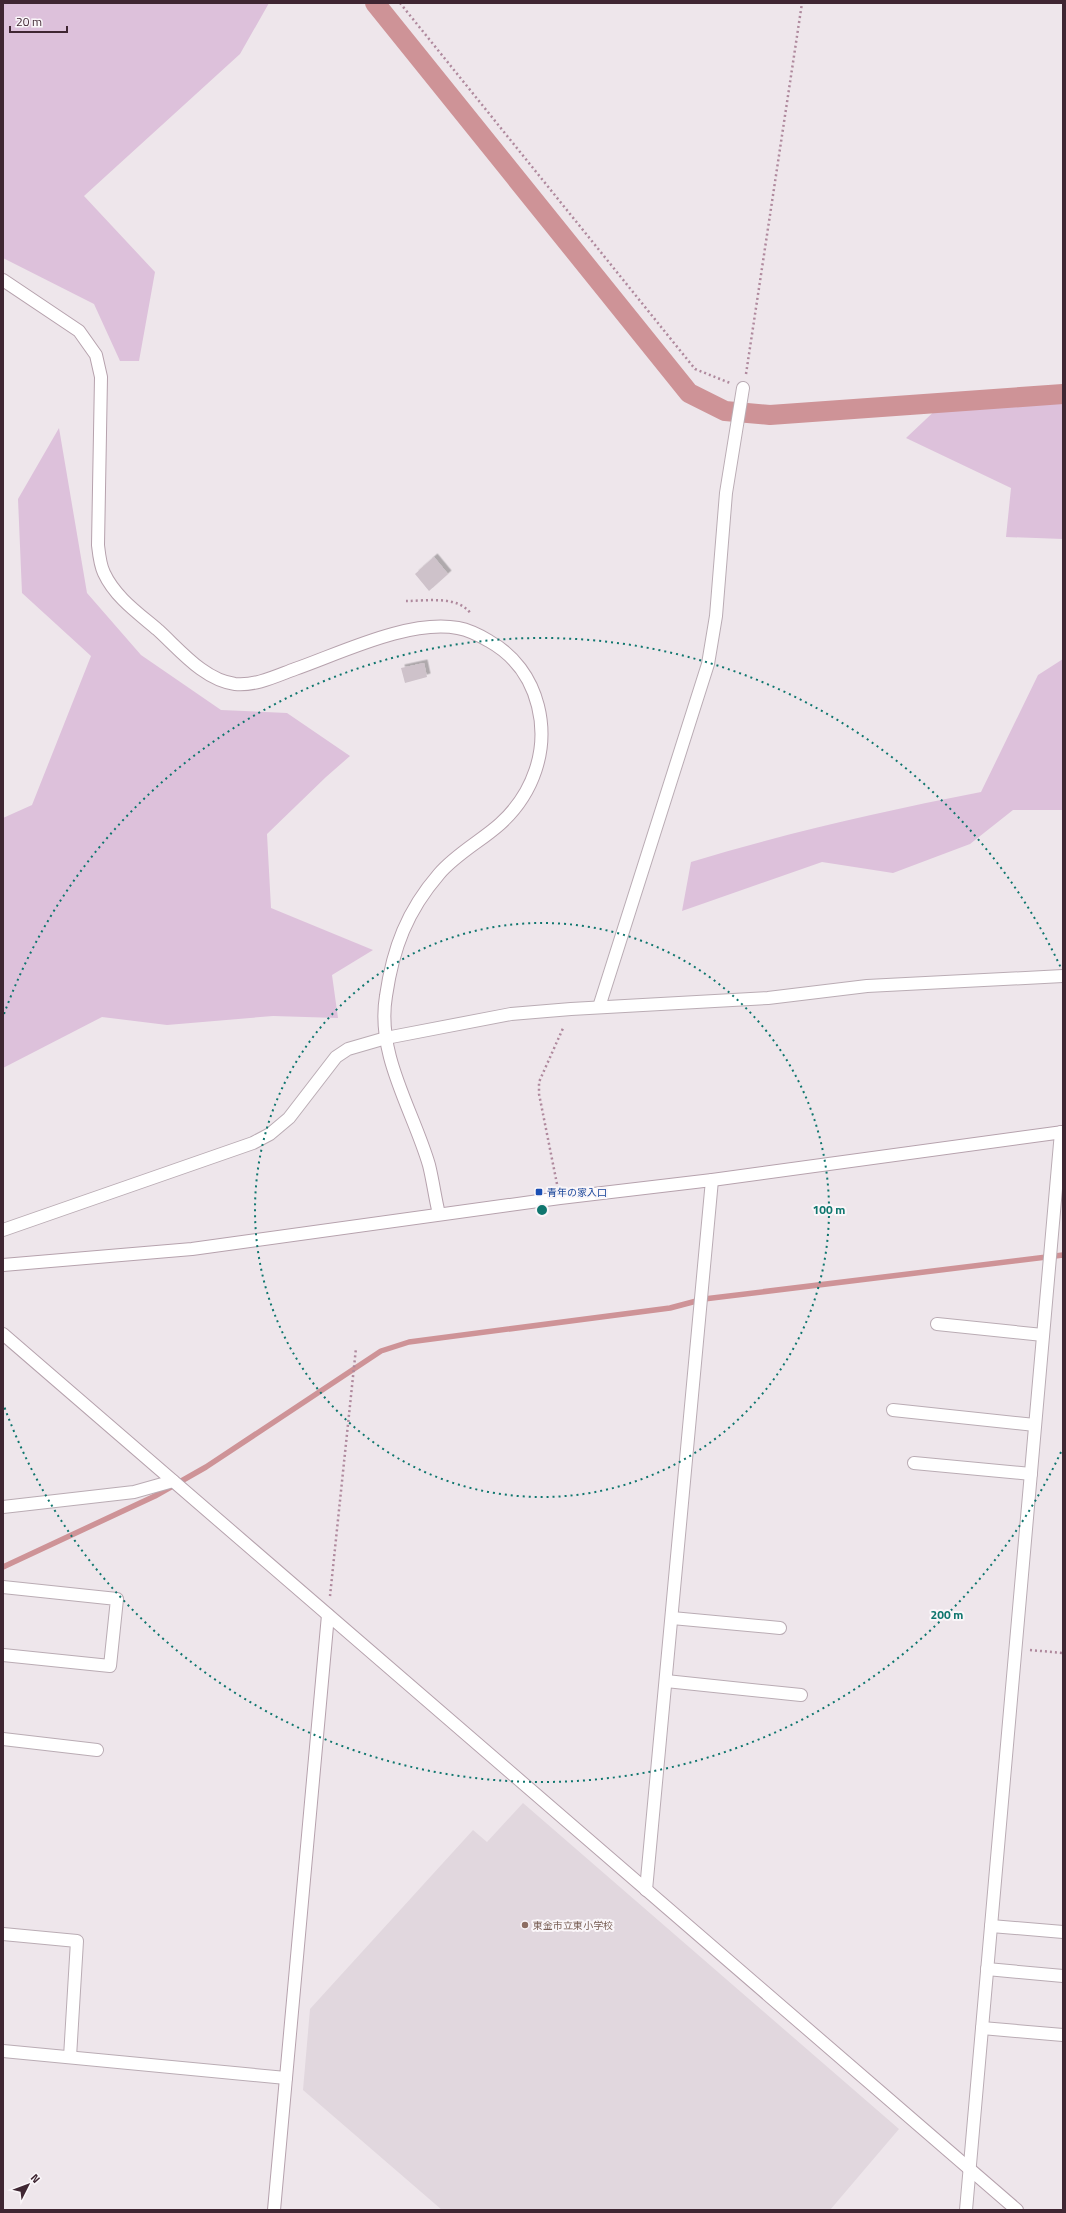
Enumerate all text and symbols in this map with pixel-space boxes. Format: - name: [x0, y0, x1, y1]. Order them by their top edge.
- scale bar: [10, 8, 67, 34]
- text: 20 m: [16, 12, 42, 31]
- place label: 青年の家入口: [547, 1185, 607, 1200]
- marker: 青年の家入口: [534, 1187, 544, 1197]
- text: 100 m: [813, 1200, 845, 1219]
- centre of rings: [535, 1203, 549, 1217]
- text: 200 m: [931, 1605, 963, 1624]
- place label: 東金市立東小学校: [533, 1918, 613, 1933]
- marker: 東金市立東小学校: [520, 1920, 530, 1930]
- north arrow: [8, 2165, 48, 2205]
- text: N: [27, 2170, 44, 2186]

